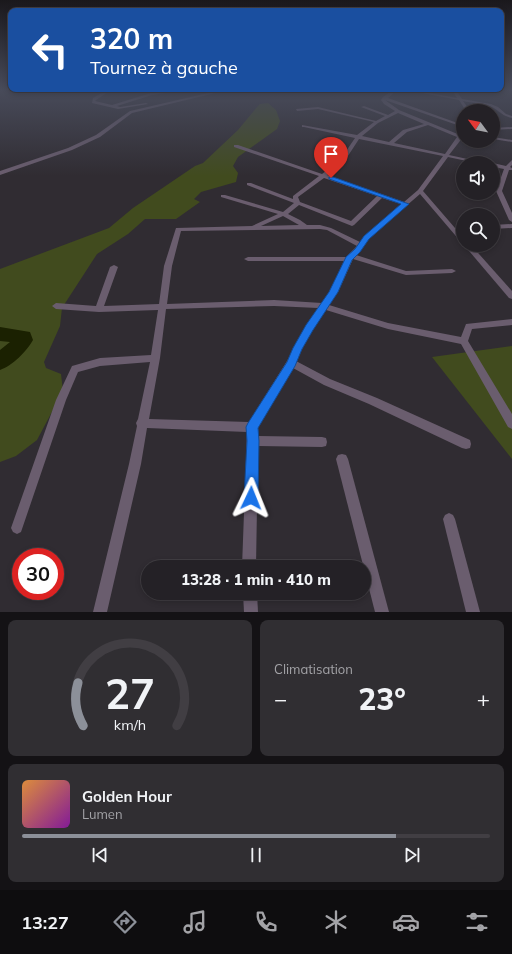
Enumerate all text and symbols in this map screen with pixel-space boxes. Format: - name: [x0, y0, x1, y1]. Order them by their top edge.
- text: 320 m: [90, 21, 173, 56]
- icon: left: [24, 24, 76, 76]
- text: Tournez à gauche: [90, 56, 238, 79]
- north arrow: [456, 104, 500, 148]
- map controls: [456, 104, 500, 252]
- pin: [314, 137, 348, 178]
- icon: arrive: [320, 143, 342, 165]
- button: sound: [456, 156, 500, 200]
- button: search: [456, 208, 500, 252]
- position arrow: [230, 477, 272, 519]
- speed limit sign: 30: [12, 548, 64, 600]
- text: 13:28 · 1 min · 410 m: [181, 570, 331, 589]
- text: Climatisation: [274, 661, 353, 677]
- text: 27: [105, 667, 155, 719]
- text: 23°: [358, 680, 406, 718]
- text: −: [274, 685, 287, 713]
- text: +: [477, 685, 490, 713]
- text: km/h: [114, 716, 146, 734]
- text: Golden Hour: [82, 787, 172, 806]
- text: Lumen: [82, 806, 123, 822]
- icon: previous: [89, 844, 111, 866]
- icon: pause: [245, 844, 267, 866]
- icon: next: [401, 844, 423, 866]
- icon: directions: [111, 908, 139, 936]
- icon: music: [181, 908, 209, 936]
- icon: phone: [252, 908, 280, 936]
- icon: climate: [322, 908, 350, 936]
- icon: car: [392, 908, 420, 936]
- icon: filters: [463, 908, 491, 936]
- text: 13:27: [21, 911, 69, 934]

